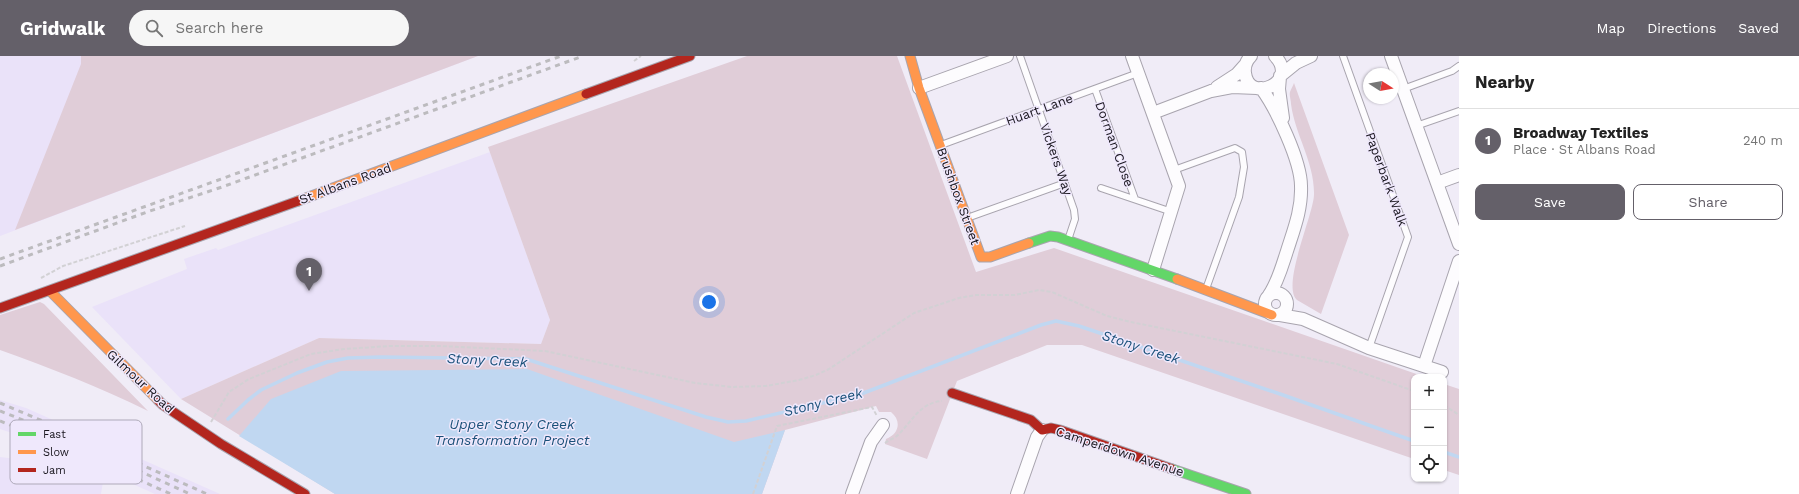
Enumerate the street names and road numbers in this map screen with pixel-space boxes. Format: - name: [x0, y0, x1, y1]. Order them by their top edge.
- street label: Huart Lane: [1004, 90, 1075, 129]
- street label: Dorman Close: [1092, 99, 1137, 189]
- street label: Vickers Way: [1037, 121, 1076, 198]
- street label: Paperbark Walk: [1363, 130, 1411, 229]
- street label: Brushbox Street: [934, 145, 983, 247]
- street label: St Albans Road: [297, 160, 393, 207]
- street label: Gilmour Road: [104, 346, 177, 416]
- street label: Camperdown Avenue: [1054, 424, 1186, 479]

